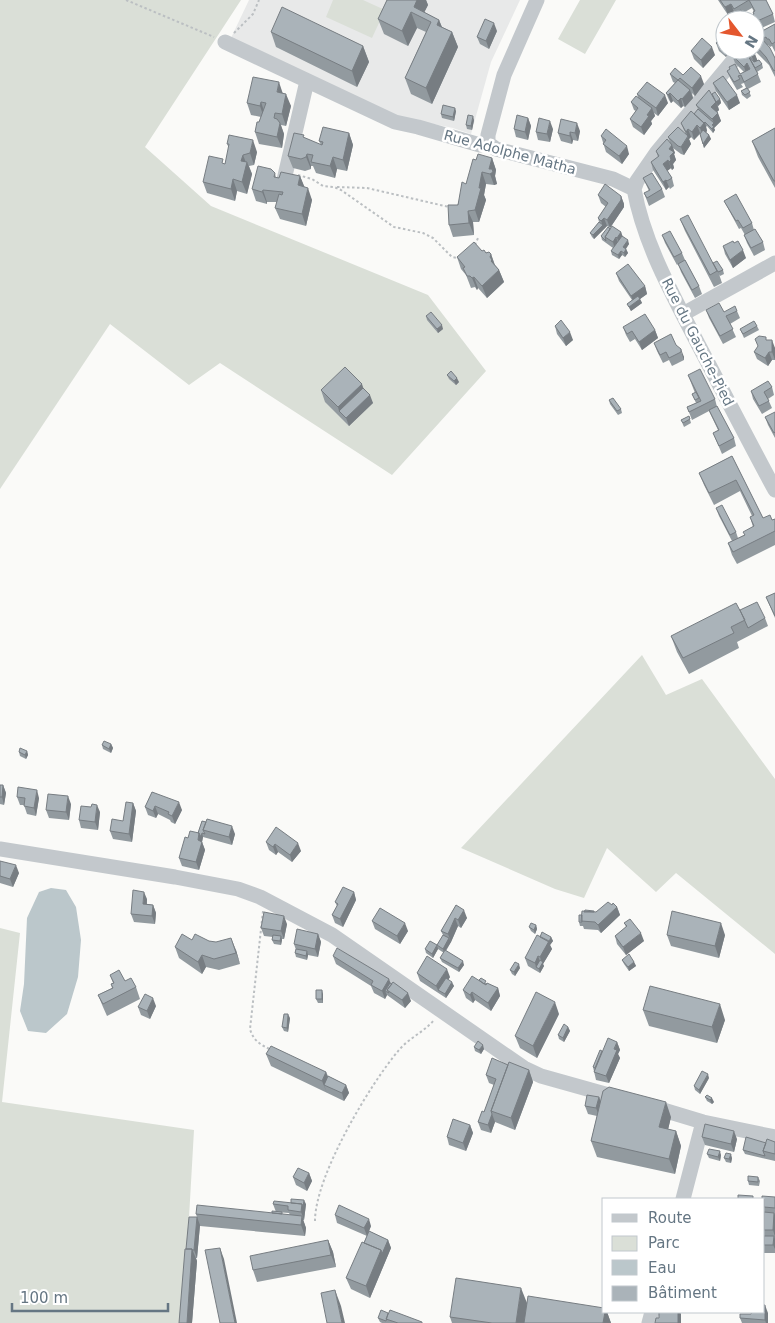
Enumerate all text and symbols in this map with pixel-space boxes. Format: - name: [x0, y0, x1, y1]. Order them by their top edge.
- north arrow: [715, 10, 765, 60]
- text: N: [741, 33, 761, 51]
- street label: Rue Adolphe Matha: [442, 127, 578, 177]
- street label: Rue du Gauche-Pied: [659, 275, 737, 409]
- legend: [602, 1198, 765, 1313]
- text: Route: [648, 1209, 692, 1227]
- text: Parc: [648, 1234, 680, 1252]
- text: Eau: [648, 1259, 676, 1277]
- scale bar: [12, 1280, 169, 1312]
- text: Bâtiment: [648, 1284, 717, 1302]
- text: 100 m: [20, 1289, 68, 1307]

